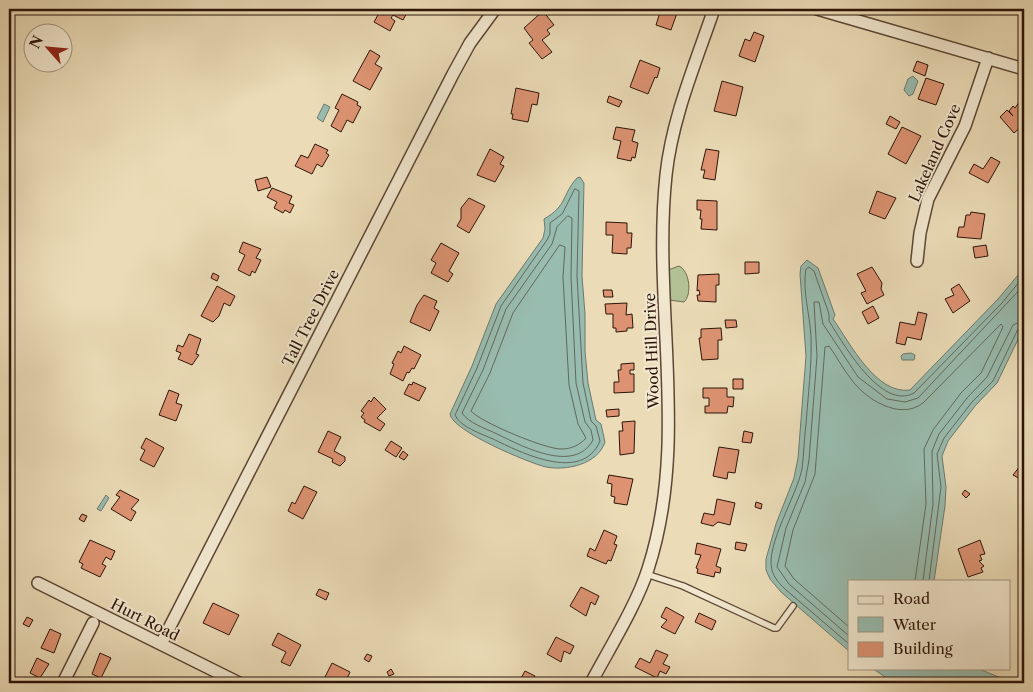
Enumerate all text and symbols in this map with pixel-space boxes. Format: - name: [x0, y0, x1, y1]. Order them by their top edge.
- north arrow: [22, 22, 72, 72]
- text: N: [26, 33, 47, 52]
- street label: Lakeland Cove: [904, 101, 965, 205]
- street label: Tall Tree Drive: [278, 266, 343, 370]
- street label: Wood Hill Drive: [640, 293, 663, 410]
- legend: [848, 580, 1010, 670]
- text: Road: [893, 589, 930, 608]
- street label: Hurt Road: [108, 594, 183, 645]
- text: Water: [892, 615, 937, 634]
- text: Building: [893, 639, 953, 658]

